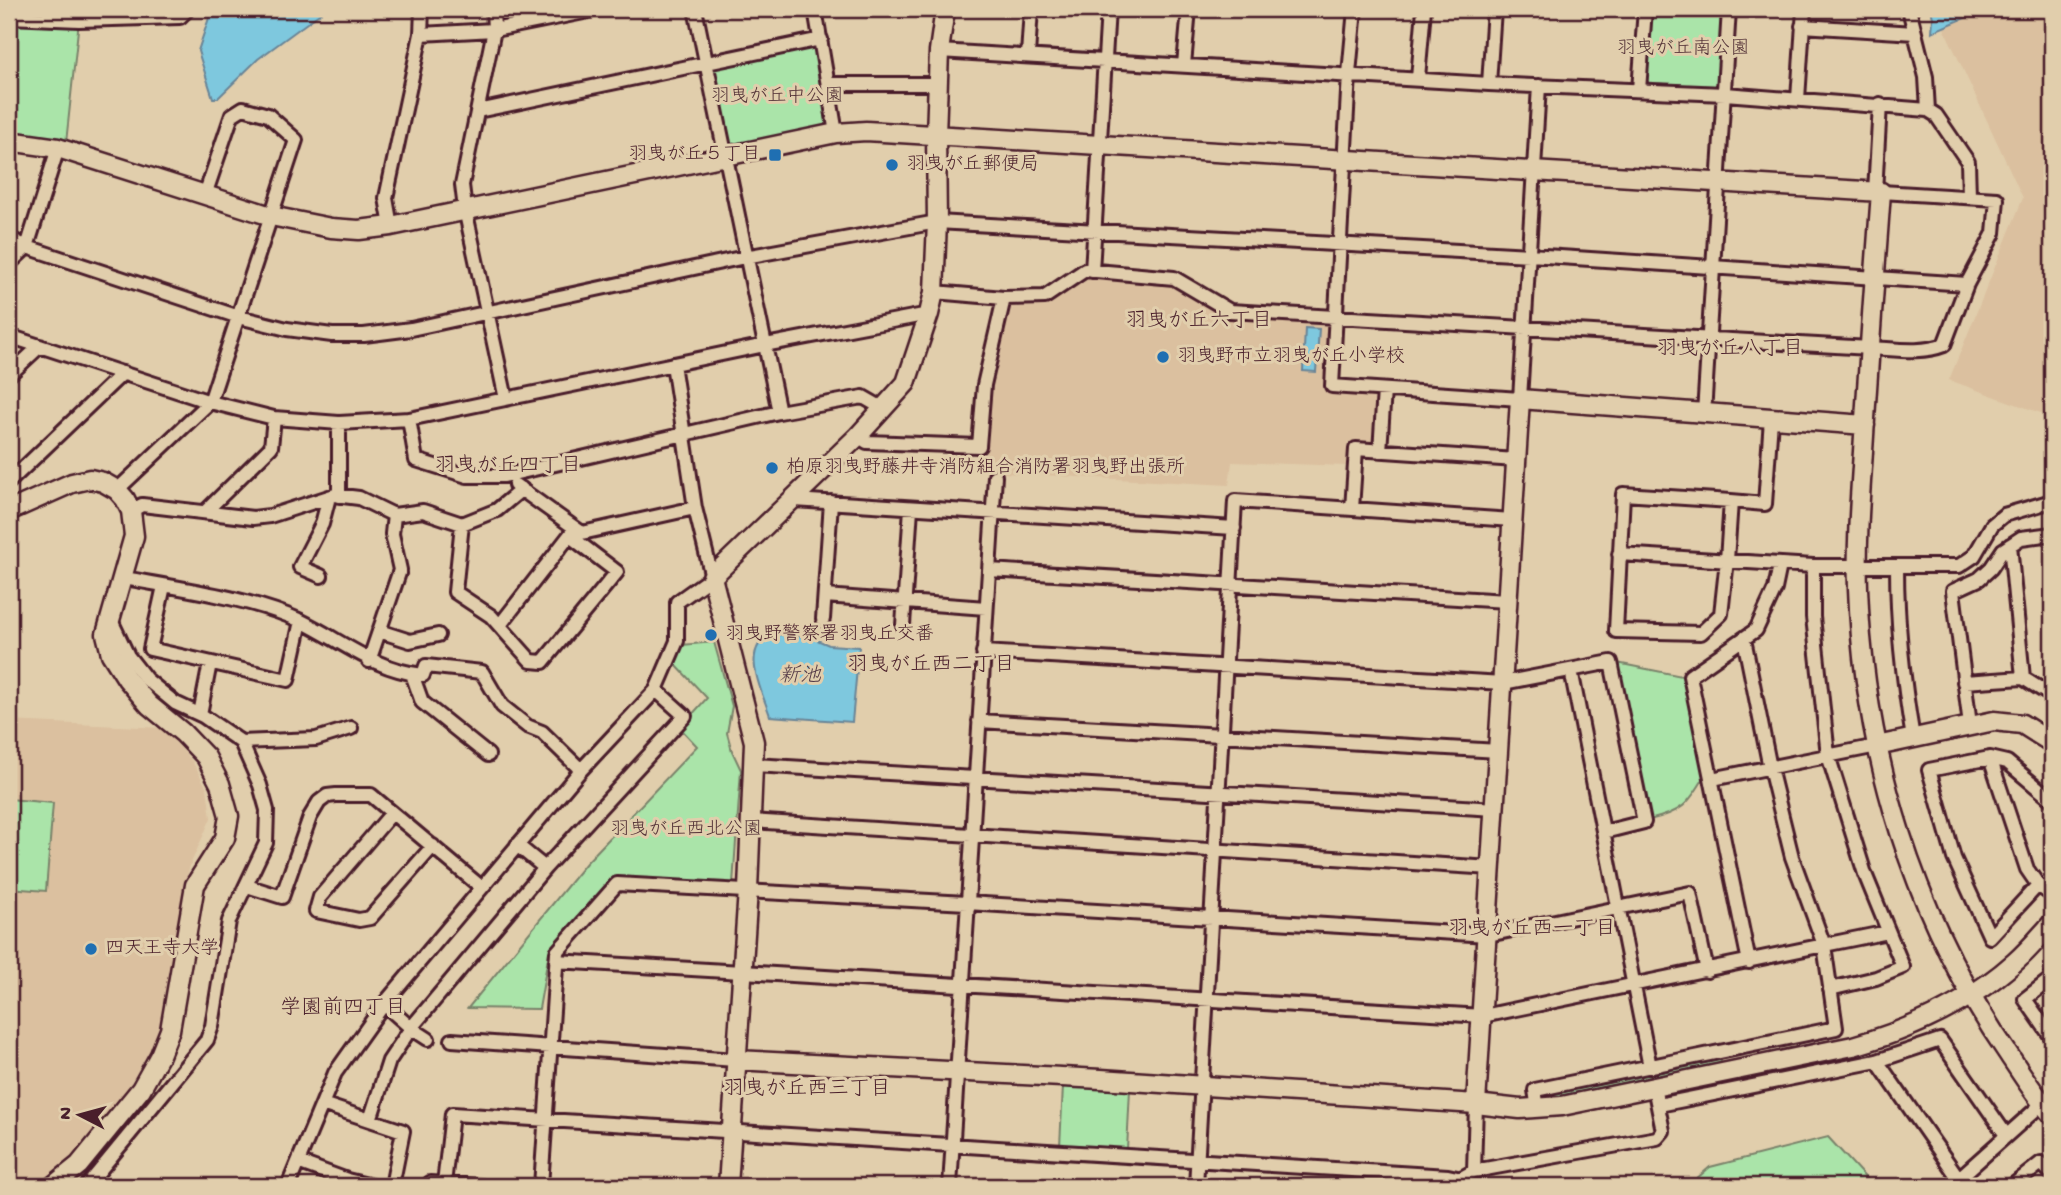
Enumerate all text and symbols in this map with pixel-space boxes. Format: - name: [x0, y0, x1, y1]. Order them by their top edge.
- park label: 羽曳が丘南公園: [1616, 37, 1750, 61]
- park label: 羽曳が丘中公園: [710, 85, 844, 109]
- place label: 羽曳が丘５丁目: [628, 143, 761, 167]
- marker: 羽曳が丘５丁目: [767, 147, 783, 163]
- place label: 羽曳が丘郵便局: [906, 153, 1039, 177]
- marker: 羽曳が丘郵便局: [884, 157, 900, 173]
- district label: 羽曳が丘六丁目: [1126, 309, 1273, 335]
- district label: 羽曳が丘八丁目: [1657, 337, 1804, 363]
- place label: 羽曳野市立羽曳が丘小学校: [1177, 345, 1405, 369]
- marker: 羽曳野市立羽曳が丘小学校: [1155, 349, 1171, 365]
- district label: 羽曳が丘四丁目: [435, 454, 582, 480]
- place label: 柏原羽曳野藤井寺消防組合消防署羽曳野出張所: [786, 456, 1185, 480]
- marker: 柏原羽曳野藤井寺消防組合消防署羽曳野出張所: [764, 460, 780, 476]
- place label: 羽曳野警察署羽曳丘交番: [725, 623, 934, 647]
- marker: 羽曳野警察署羽曳丘交番: [703, 627, 719, 643]
- district label: 羽曳が丘西二丁目: [847, 653, 1015, 679]
- water label: 新池: [779, 664, 822, 690]
- park label: 羽曳が丘西北公園: [610, 818, 762, 842]
- district label: 羽曳が丘西一丁目: [1448, 917, 1616, 943]
- place label: 四天王寺大学: [105, 937, 219, 961]
- marker: 四天王寺大学: [83, 941, 99, 957]
- district label: 学園前四丁目: [280, 996, 406, 1022]
- district label: 羽曳が丘西三丁目: [723, 1077, 891, 1103]
- north arrow: [46, 1080, 116, 1150]
- text: N: [54, 1106, 79, 1121]

